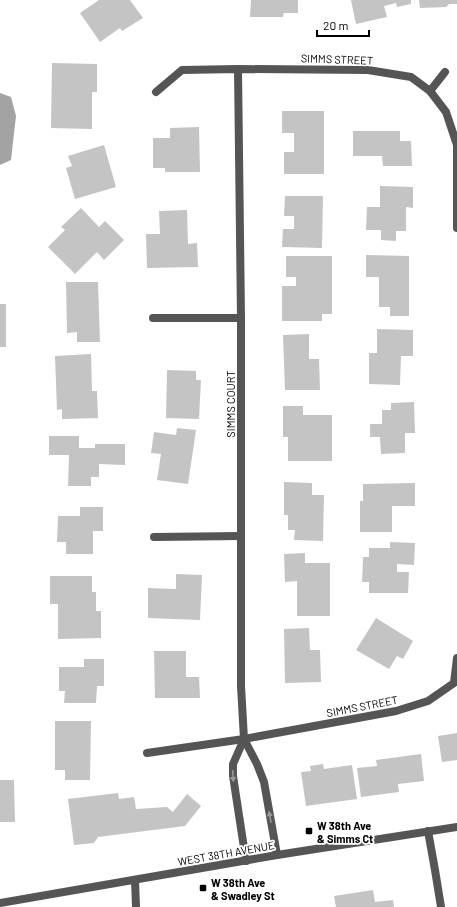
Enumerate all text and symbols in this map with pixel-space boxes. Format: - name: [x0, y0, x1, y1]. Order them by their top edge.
- scale bar: [317, 12, 369, 38]
- text: 20 m: [323, 18, 349, 32]
- street label: SIMMS STREET: [301, 51, 373, 67]
- street label: SIMMS COURT: [224, 370, 237, 438]
- street label: SIMMS STREET: [325, 693, 399, 719]
- one-way arrow: [230, 770, 237, 782]
- one-way arrow: [267, 811, 273, 823]
- place label: W 38th Ave & Simms Ct: [317, 819, 373, 845]
- marker: W 38th Ave & Simms Ct: [304, 826, 314, 836]
- street label: WEST 38TH AVENUE: [177, 838, 276, 868]
- place label: W 38th Ave & Swadley St: [211, 876, 275, 902]
- marker: W 38th Ave & Swadley St: [198, 883, 208, 893]

